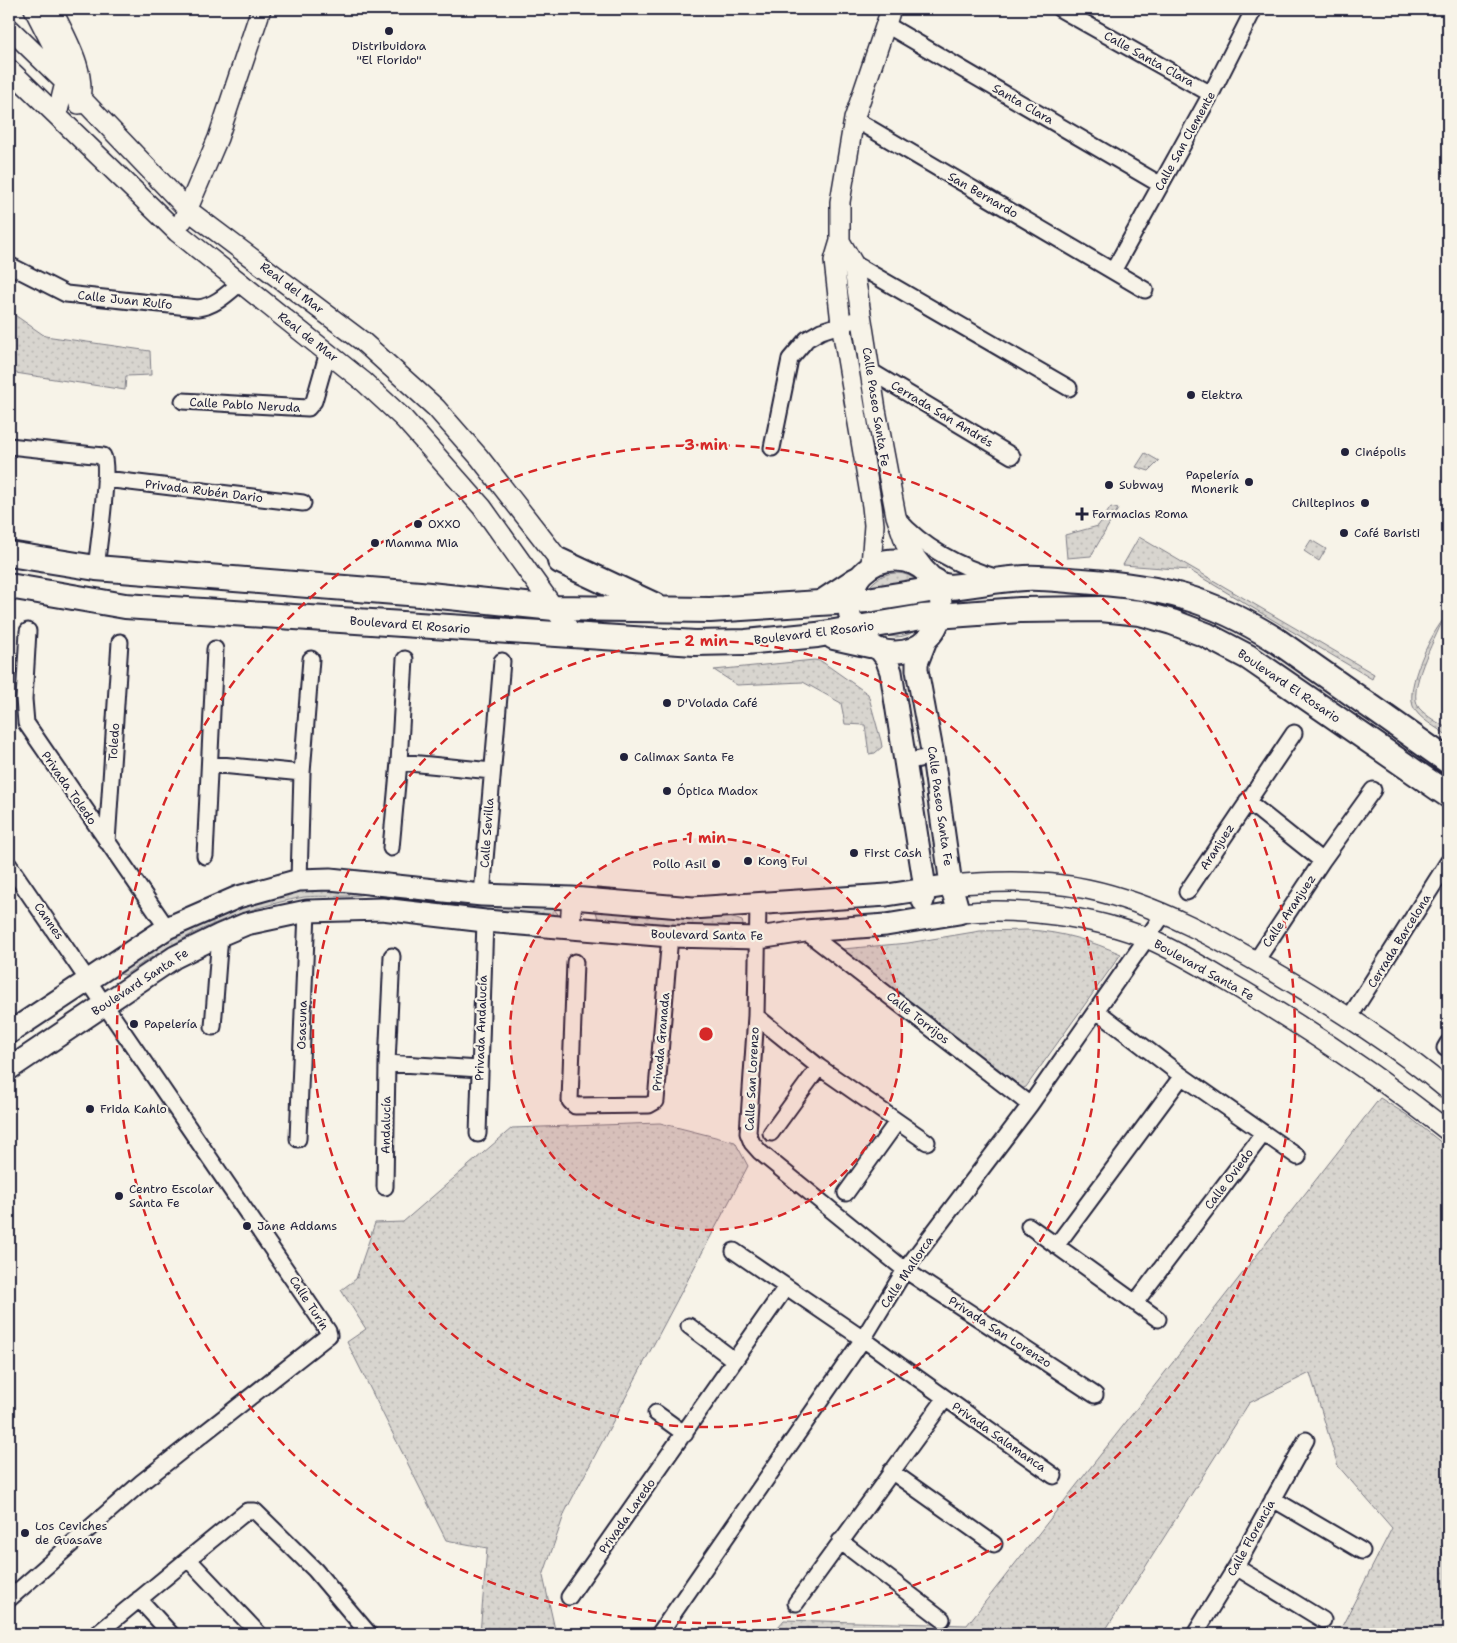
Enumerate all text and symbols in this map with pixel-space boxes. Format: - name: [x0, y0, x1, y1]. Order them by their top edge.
- marker: Distribuidora "El Florido": [383, 25, 395, 37]
- street label: Calle Santa Clara: [1101, 28, 1197, 91]
- place label: Distribuidora "El Florido": [352, 38, 427, 68]
- street label: Santa Clara: [989, 80, 1057, 128]
- street label: Calle San Clemente: [1151, 88, 1219, 194]
- street label: San Bernardo: [945, 168, 1021, 222]
- street label: Real del Mar: [257, 259, 327, 317]
- street label: Calle Juan Rulfo: [77, 287, 173, 313]
- street label: Real de Mar: [274, 308, 342, 366]
- street label: Calle Paseo Santa Fe: [859, 346, 893, 468]
- street label: Cerrada San Andrés: [888, 377, 996, 451]
- place label: Elektra: [1201, 387, 1243, 403]
- marker: Elektra: [1185, 389, 1197, 401]
- street label: Calle Pablo Neruda: [189, 394, 301, 416]
- text: 3 min: [684, 435, 728, 455]
- place label: Cinépolis: [1355, 444, 1406, 460]
- marker: Cinépolis: [1339, 446, 1351, 458]
- place label: Papelería Monerik: [1186, 467, 1240, 497]
- street label: Privada Rubén Dario: [144, 476, 264, 506]
- marker: Papelería Monerik: [1243, 476, 1255, 488]
- place label: Subway: [1119, 477, 1164, 493]
- marker: Subway: [1103, 479, 1115, 491]
- place label: Chiltepinos: [1292, 495, 1355, 511]
- marker: Chiltepinos: [1359, 497, 1371, 509]
- place label: Farmacias Roma: [1092, 506, 1188, 522]
- marker: Farmacias Roma: [1076, 508, 1088, 520]
- place label: OXXO: [428, 516, 461, 532]
- marker: OXXO: [412, 518, 424, 530]
- place label: Café Baristi: [1354, 525, 1420, 541]
- marker: Café Baristi: [1338, 527, 1350, 539]
- place label: Mamma Mia: [385, 535, 459, 551]
- marker: Mamma Mia: [369, 537, 381, 549]
- street label: Boulevard El Rosario: [349, 613, 471, 637]
- street label: Boulevard El Rosario: [753, 618, 875, 648]
- text: 2 min: [684, 631, 728, 651]
- street label: Boulevard El Rosario: [1235, 646, 1343, 726]
- place label: D'Volada Café: [677, 695, 758, 711]
- marker: D'Volada Café: [661, 697, 673, 709]
- street label: Toledo: [105, 722, 123, 762]
- street label: Calle Paseo Santa Fe: [924, 745, 956, 867]
- street label: Privada Toledo: [38, 748, 100, 828]
- place label: Calimax Santa Fe: [634, 749, 734, 765]
- marker: Calimax Santa Fe: [618, 751, 630, 763]
- place label: Óptica Madox: [677, 783, 758, 799]
- marker: Óptica Madox: [661, 785, 673, 797]
- street label: Calle Sevilla: [477, 797, 497, 868]
- street label: Aranjuez: [1196, 821, 1238, 873]
- text: 1 min: [686, 828, 726, 848]
- place label: First Cash: [864, 845, 922, 861]
- marker: First Cash: [848, 847, 860, 859]
- place label: Kong Fui: [758, 853, 808, 869]
- marker: Kong Fui: [742, 855, 754, 867]
- place label: Pollo Asil: [653, 856, 706, 872]
- marker: Pollo Asil: [710, 858, 722, 870]
- street label: Calle Aranjuez: [1259, 871, 1319, 951]
- street label: Cerrada Barcelona: [1364, 891, 1435, 991]
- street label: Cannes: [30, 899, 68, 943]
- street label: Boulevard Santa Fe: [651, 926, 764, 944]
- street label: Boulevard Santa Fe: [1151, 936, 1257, 1004]
- street label: Boulevard Santa Fe: [88, 945, 192, 1019]
- street label: Privada Andalucía: [471, 974, 491, 1081]
- street label: Calle Torrijos: [883, 988, 953, 1048]
- street label: Privada Granada: [649, 991, 673, 1092]
- street label: Osasuna: [293, 1000, 311, 1050]
- place label: Papelería: [144, 1016, 198, 1032]
- marker: Papelería: [128, 1018, 140, 1030]
- centre of rings: [697, 1025, 715, 1043]
- street label: Calle San Lorenzo: [741, 1026, 763, 1132]
- street label: Andalucía: [377, 1096, 395, 1154]
- place label: Frida Kahlo: [100, 1101, 167, 1117]
- marker: Frida Kahlo: [84, 1103, 96, 1115]
- street label: Calle Oviedo: [1201, 1145, 1257, 1213]
- place label: Centro Escolar Santa Fe: [129, 1181, 214, 1211]
- marker: Centro Escolar Santa Fe: [113, 1190, 125, 1202]
- place label: Jane Addams: [257, 1218, 337, 1234]
- marker: Jane Addams: [241, 1220, 253, 1232]
- street label: Calle Mallorca: [877, 1232, 937, 1311]
- street label: Calle Turín: [286, 1273, 332, 1333]
- street label: Privada San Lorenzo: [945, 1293, 1055, 1371]
- street label: Privada Salamanca: [949, 1399, 1050, 1476]
- street label: Privada Laredo: [595, 1475, 659, 1557]
- street label: Calle Florencia: [1223, 1496, 1279, 1579]
- place label: Los Ceviches de Guasave: [35, 1518, 108, 1548]
- marker: Los Ceviches de Guasave: [19, 1527, 31, 1539]

